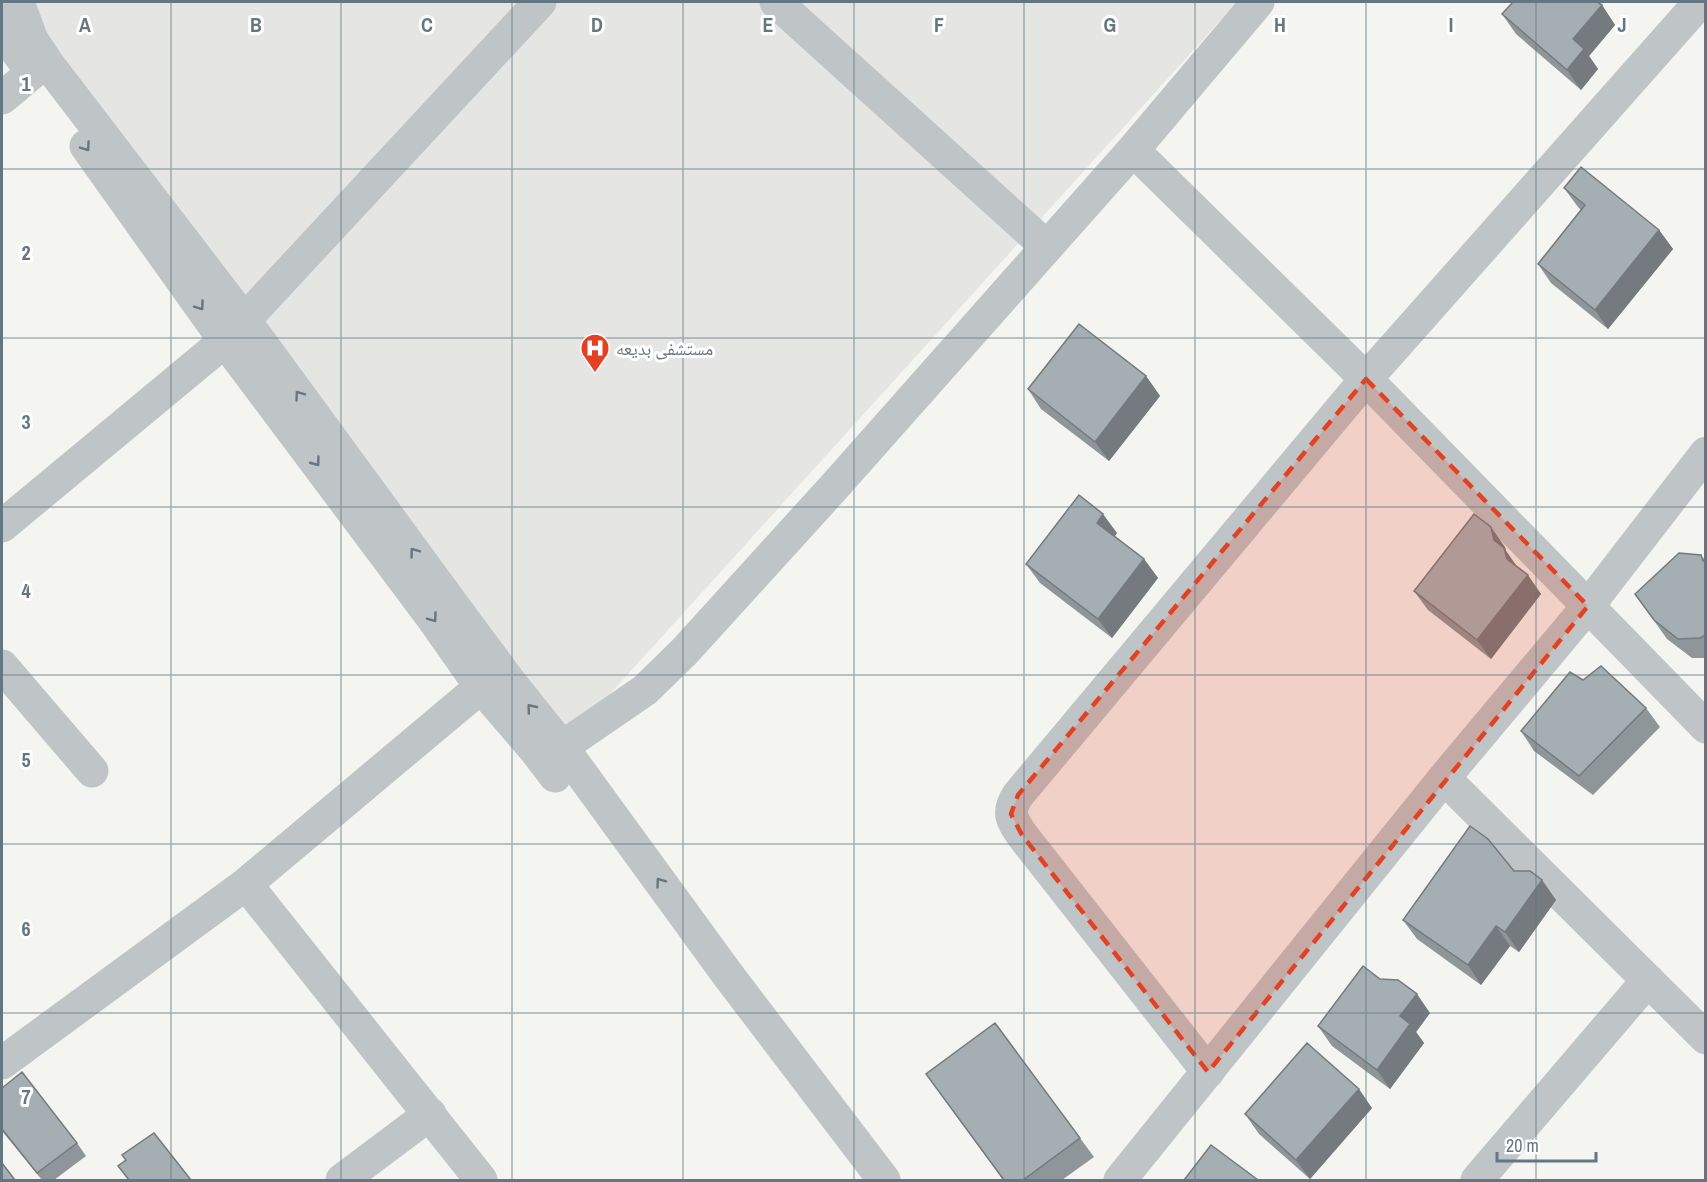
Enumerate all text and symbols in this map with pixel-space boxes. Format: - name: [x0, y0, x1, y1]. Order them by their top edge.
- text: A: [79, 11, 91, 38]
- text: B: [250, 11, 262, 38]
- text: C: [421, 11, 433, 38]
- text: D: [591, 11, 603, 38]
- text: E: [763, 11, 774, 38]
- text: F: [934, 11, 944, 38]
- text: G: [1104, 11, 1116, 38]
- text: H: [1274, 11, 1286, 38]
- text: I: [1449, 11, 1453, 38]
- text: J: [1617, 11, 1627, 38]
- text: 1: [21, 70, 31, 97]
- one-way arrow: [79, 141, 90, 152]
- text: 2: [21, 239, 31, 266]
- one-way arrow: [192, 299, 203, 310]
- hospital icon: مستشفى بديعه: [579, 332, 611, 374]
- place label: مستشفى بديعه: [616, 336, 713, 361]
- one-way arrow: [296, 390, 307, 401]
- text: 3: [21, 408, 31, 435]
- one-way arrow: [309, 456, 320, 467]
- one-way arrow: [411, 548, 422, 559]
- text: 4: [21, 577, 31, 604]
- one-way arrow: [426, 612, 437, 623]
- one-way arrow: [527, 704, 538, 715]
- text: 5: [21, 746, 31, 773]
- one-way arrow: [656, 877, 667, 888]
- text: 6: [21, 915, 31, 942]
- text: 7: [21, 1083, 31, 1110]
- scale bar: [1497, 1125, 1596, 1163]
- text: 20 m: [1506, 1133, 1539, 1158]

